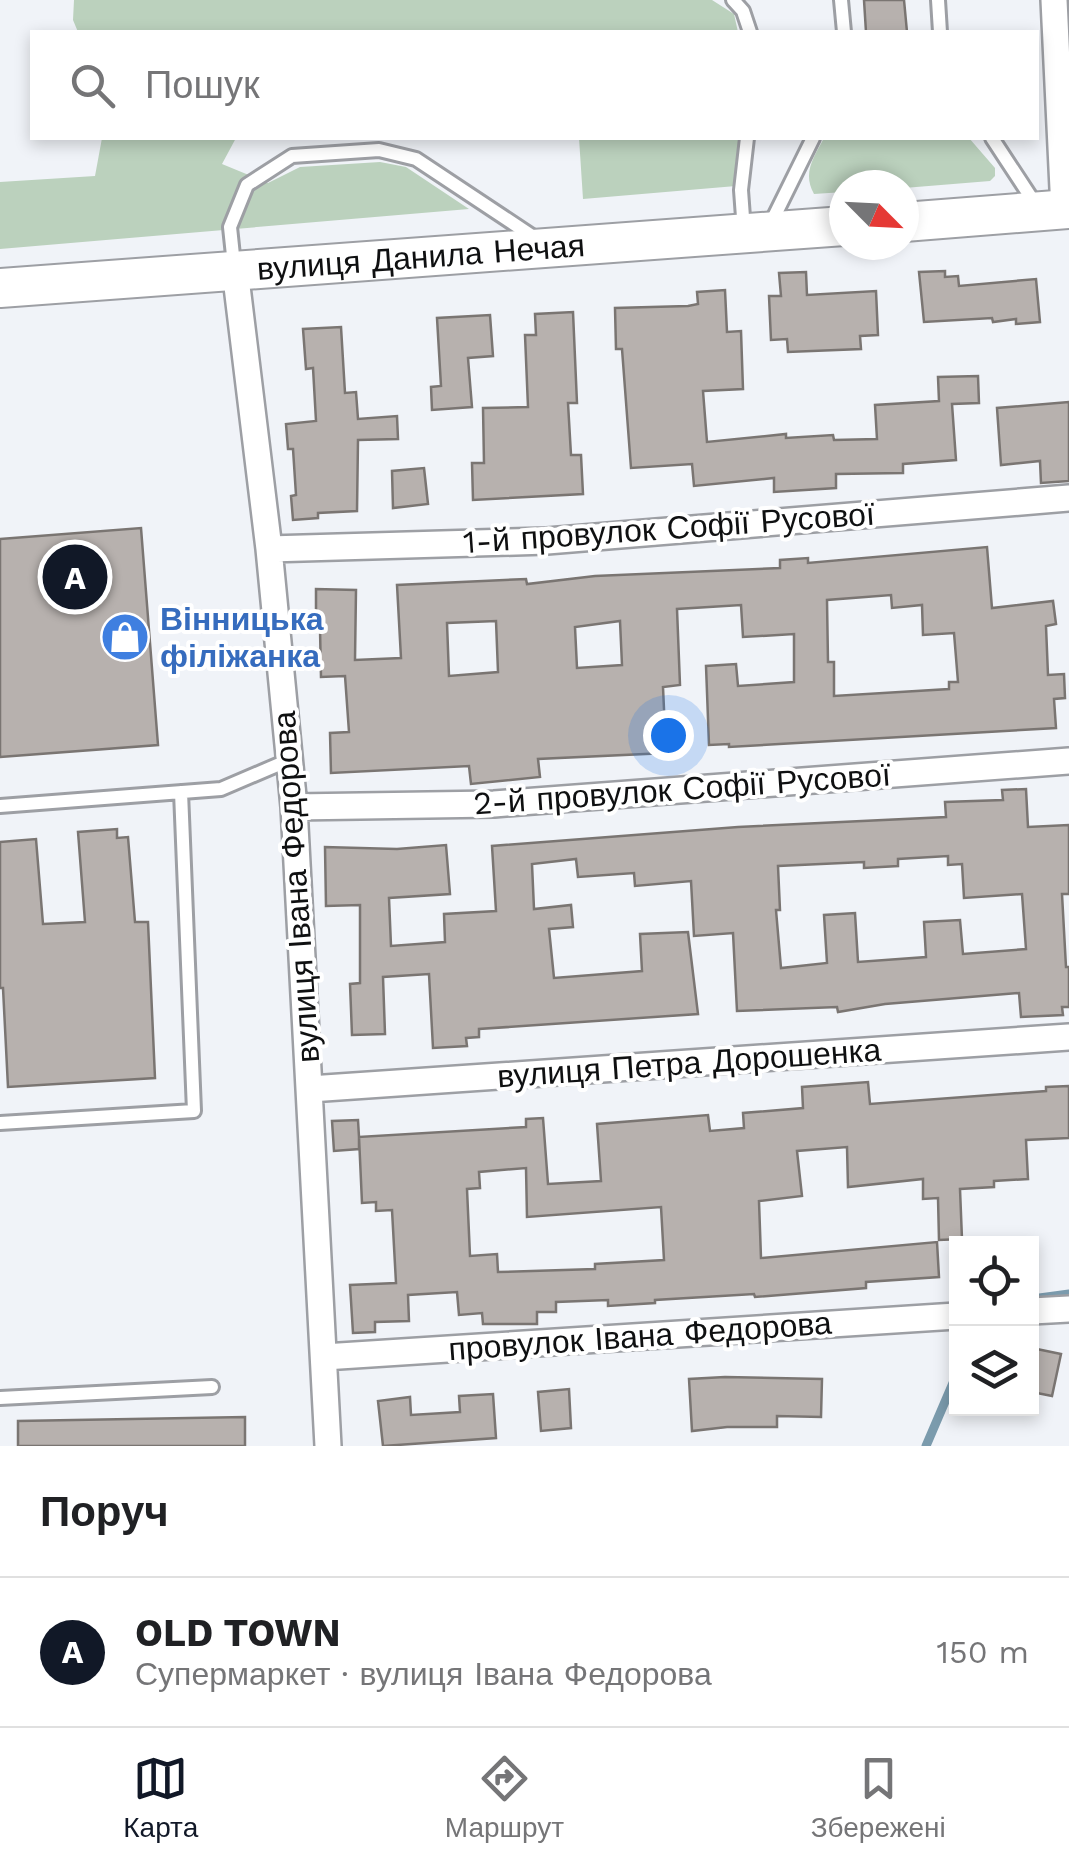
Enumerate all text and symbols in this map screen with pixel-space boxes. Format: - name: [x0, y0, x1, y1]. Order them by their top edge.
- search box: [30, 30, 1039, 140]
- icon: search: [65, 58, 120, 113]
- text: Пошук: [145, 63, 260, 107]
- north arrow: [829, 170, 919, 260]
- street label: вулиця Данила Нечая: [256, 226, 586, 288]
- street label: 1-й провулок Софії Русової: [462, 495, 876, 561]
- pin: A: [42, 540, 108, 614]
- place label: Вінницька філіжанка: [160, 600, 324, 675]
- shop icon: Вінницька філіжанка: [99, 611, 151, 663]
- street label: вулиця Івана Федорова: [265, 710, 327, 1064]
- your location: [643, 710, 694, 761]
- street label: 2-й провулок Софії Русової: [472, 755, 892, 823]
- street label: вулиця Петра Дорошенка: [496, 1031, 882, 1095]
- map controls: [949, 1236, 1039, 1416]
- button: locate: [949, 1236, 1039, 1326]
- street label: провулок Івана Федорова: [447, 1304, 833, 1368]
- button: layers: [949, 1326, 1039, 1416]
- text: Поруч: [40, 1487, 169, 1536]
- text: OLD TOWN: [135, 1611, 341, 1655]
- text: A: [62, 1633, 83, 1671]
- text: 150 m: [937, 1633, 1029, 1671]
- text: Супермаркет · вулиця Івана Федорова: [135, 1655, 712, 1693]
- tab: Карта: [123, 1751, 198, 1844]
- tab: Маршрут: [445, 1751, 564, 1844]
- tab: Збережені: [811, 1751, 946, 1844]

